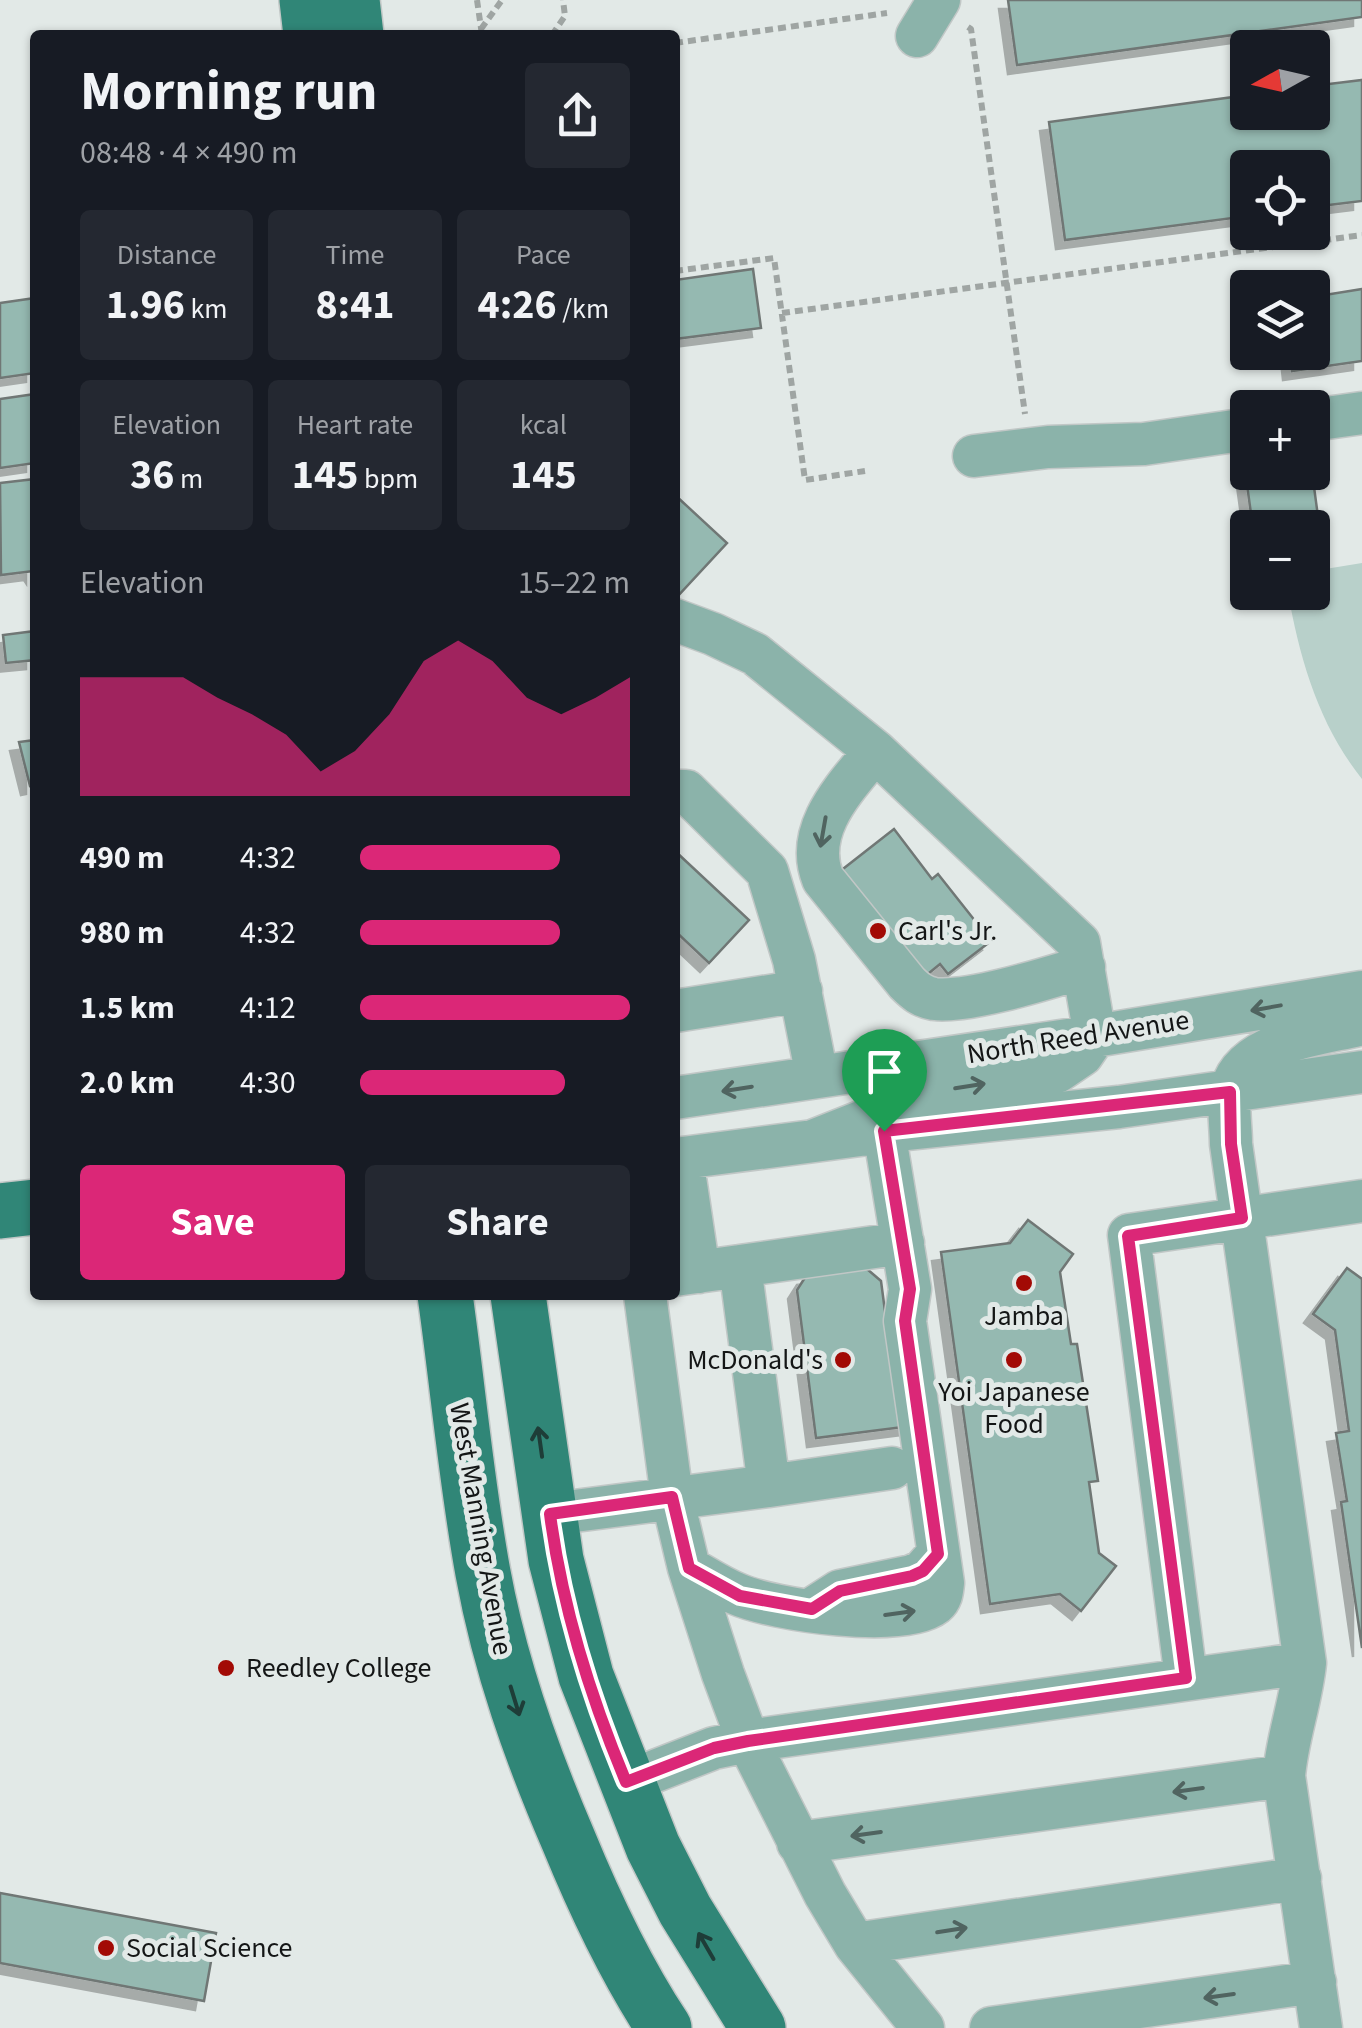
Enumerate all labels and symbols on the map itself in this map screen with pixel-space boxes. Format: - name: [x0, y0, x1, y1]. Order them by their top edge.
- north arrow: [1230, 30, 1330, 130]
- one-way arrow: [814, 815, 832, 848]
- place label: Carl's Jr.: [898, 911, 997, 951]
- marker: Carl's Jr.: [867, 920, 889, 942]
- one-way arrow: [1250, 999, 1283, 1018]
- street label: North Reed Avenue: [964, 1000, 1192, 1074]
- pin: [842, 1029, 927, 1132]
- one-way arrow: [954, 1076, 986, 1095]
- one-way arrow: [721, 1080, 754, 1098]
- marker: Jamba: [1013, 1272, 1035, 1294]
- place label: Jamba: [984, 1296, 1064, 1336]
- place label: McDonald's: [687, 1340, 823, 1380]
- marker: McDonald's: [832, 1349, 854, 1371]
- marker: Yoi Japanese Food: [1003, 1349, 1025, 1371]
- place label: Yoi Japanese Food: [937, 1372, 1090, 1444]
- street label: West Manning Avenue: [439, 1400, 523, 1658]
- one-way arrow: [530, 1426, 548, 1458]
- one-way arrow: [884, 1604, 916, 1622]
- place label: Reedley College: [246, 1648, 432, 1688]
- marker: Reedley College: [215, 1657, 237, 1679]
- one-way arrow: [507, 1685, 525, 1716]
- one-way arrow: [1172, 1781, 1204, 1799]
- one-way arrow: [850, 1825, 882, 1843]
- one-way arrow: [935, 1920, 968, 1938]
- place label: Social Science: [126, 1928, 293, 1968]
- one-way arrow: [696, 1932, 716, 1961]
- marker: Social Science: [95, 1937, 117, 1959]
- one-way arrow: [1203, 1987, 1235, 2005]

